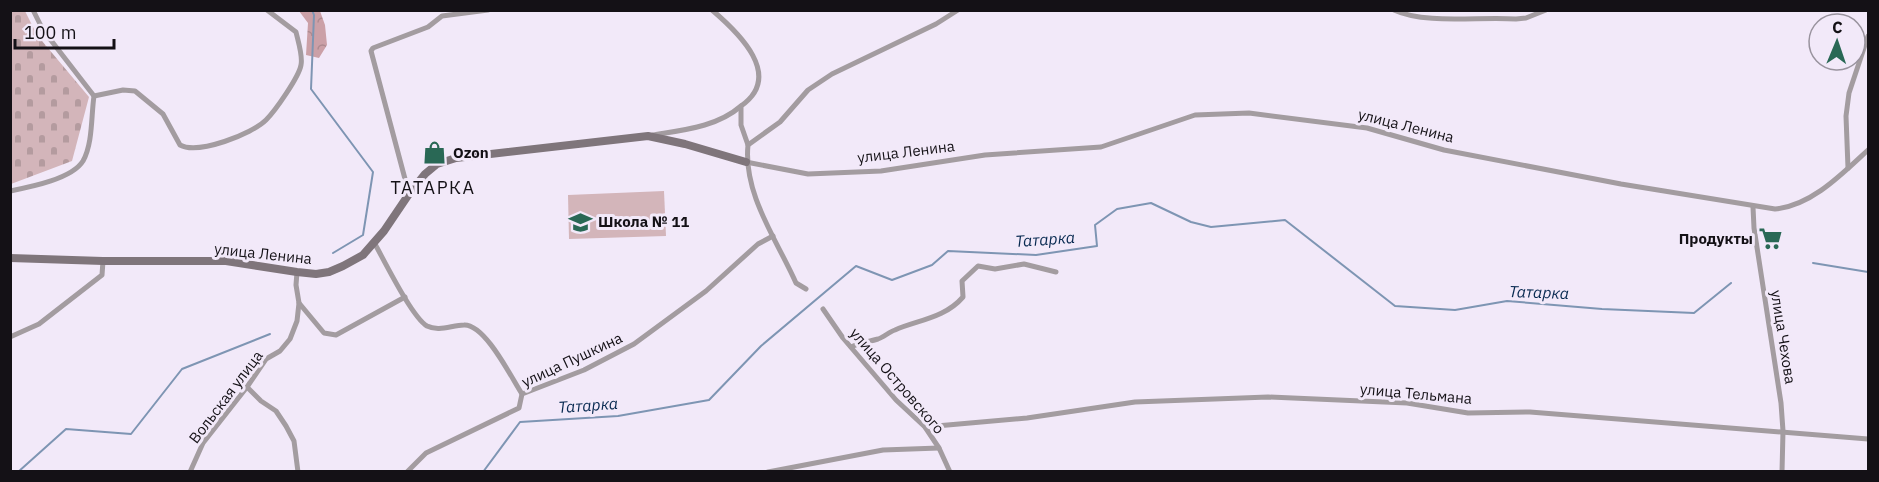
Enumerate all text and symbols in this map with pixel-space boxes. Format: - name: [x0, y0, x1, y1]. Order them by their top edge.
- scale bar: [15, 12, 114, 50]
- north arrow: [1807, 12, 1867, 72]
- text: С: [1832, 17, 1843, 37]
- text: 100 m: [24, 21, 76, 44]
- street label: улица Ленина: [1356, 104, 1456, 147]
- street label: улица Ленина: [856, 136, 956, 167]
- shop icon: Ozon: [422, 140, 448, 166]
- place label: Ozon: [453, 143, 489, 162]
- district label: ТАТАРКА: [390, 176, 476, 199]
- school or university icon: Школа № 11: [567, 209, 593, 235]
- place label: Школа № 11: [598, 212, 689, 231]
- supermarket icon: Продукты: [1758, 226, 1784, 252]
- water label: Татарка: [1014, 227, 1076, 251]
- place label: Продукты: [1679, 229, 1753, 248]
- street label: улица Ленина: [213, 239, 313, 268]
- water label: Татарка: [1509, 281, 1569, 303]
- street label: улица Чехова: [1767, 289, 1800, 385]
- street label: улица Островского: [846, 324, 949, 438]
- street label: улица Пушкина: [518, 328, 625, 391]
- street label: Вольская улица: [185, 347, 267, 447]
- street label: улица Тельмана: [1359, 379, 1473, 408]
- water label: Татарка: [557, 393, 619, 417]

